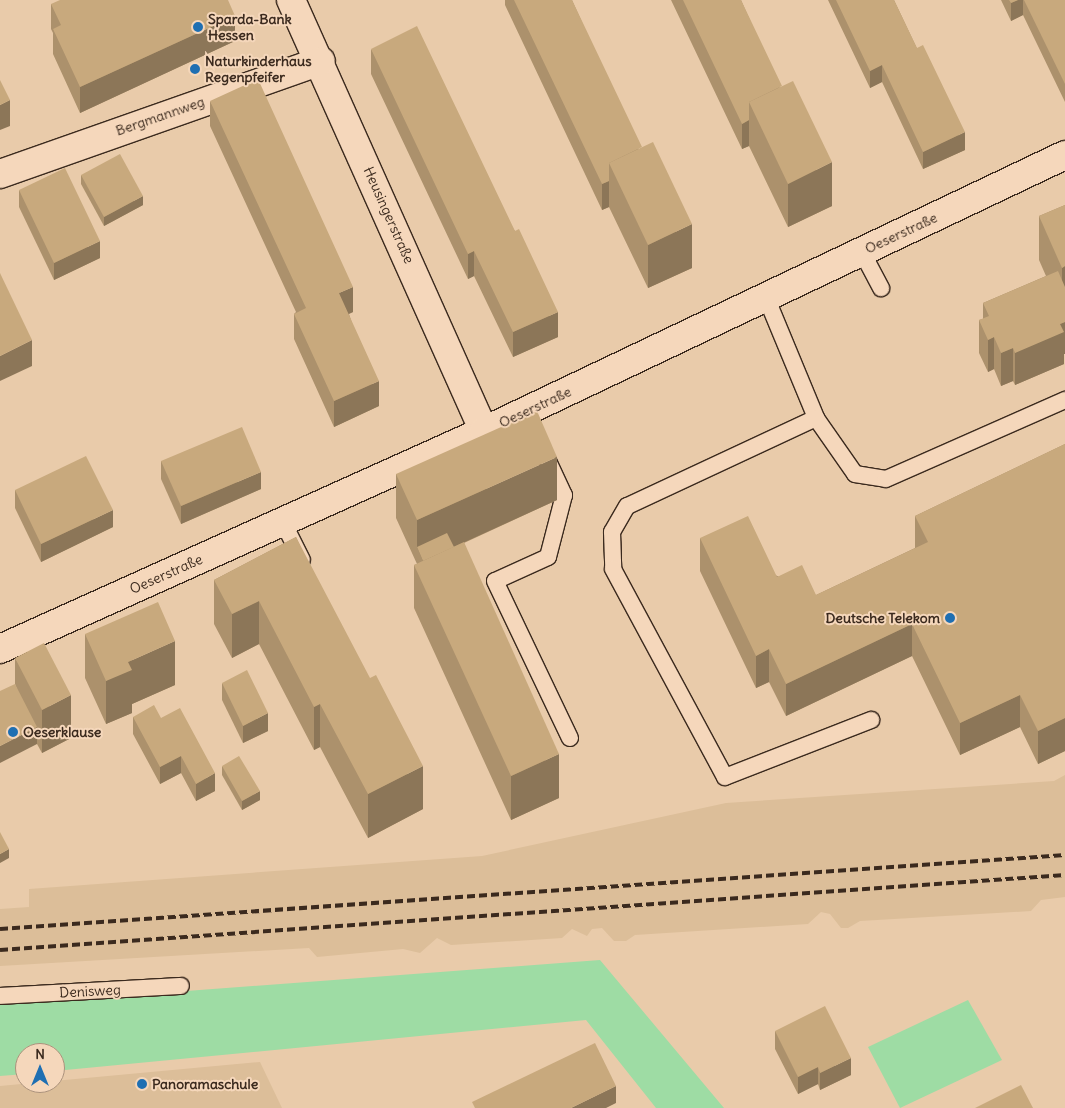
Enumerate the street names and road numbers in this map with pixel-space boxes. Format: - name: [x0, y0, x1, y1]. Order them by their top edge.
- street label: Bergmannweg: [113, 93, 207, 139]
- street label: Heusingerstraße: [360, 164, 418, 266]
- street label: Oeserstraße: [862, 209, 940, 257]
- street label: Oeserstraße: [496, 383, 574, 431]
- street label: Oeserstraße: [127, 551, 205, 597]
- street label: Denisweg: [59, 981, 121, 1001]

